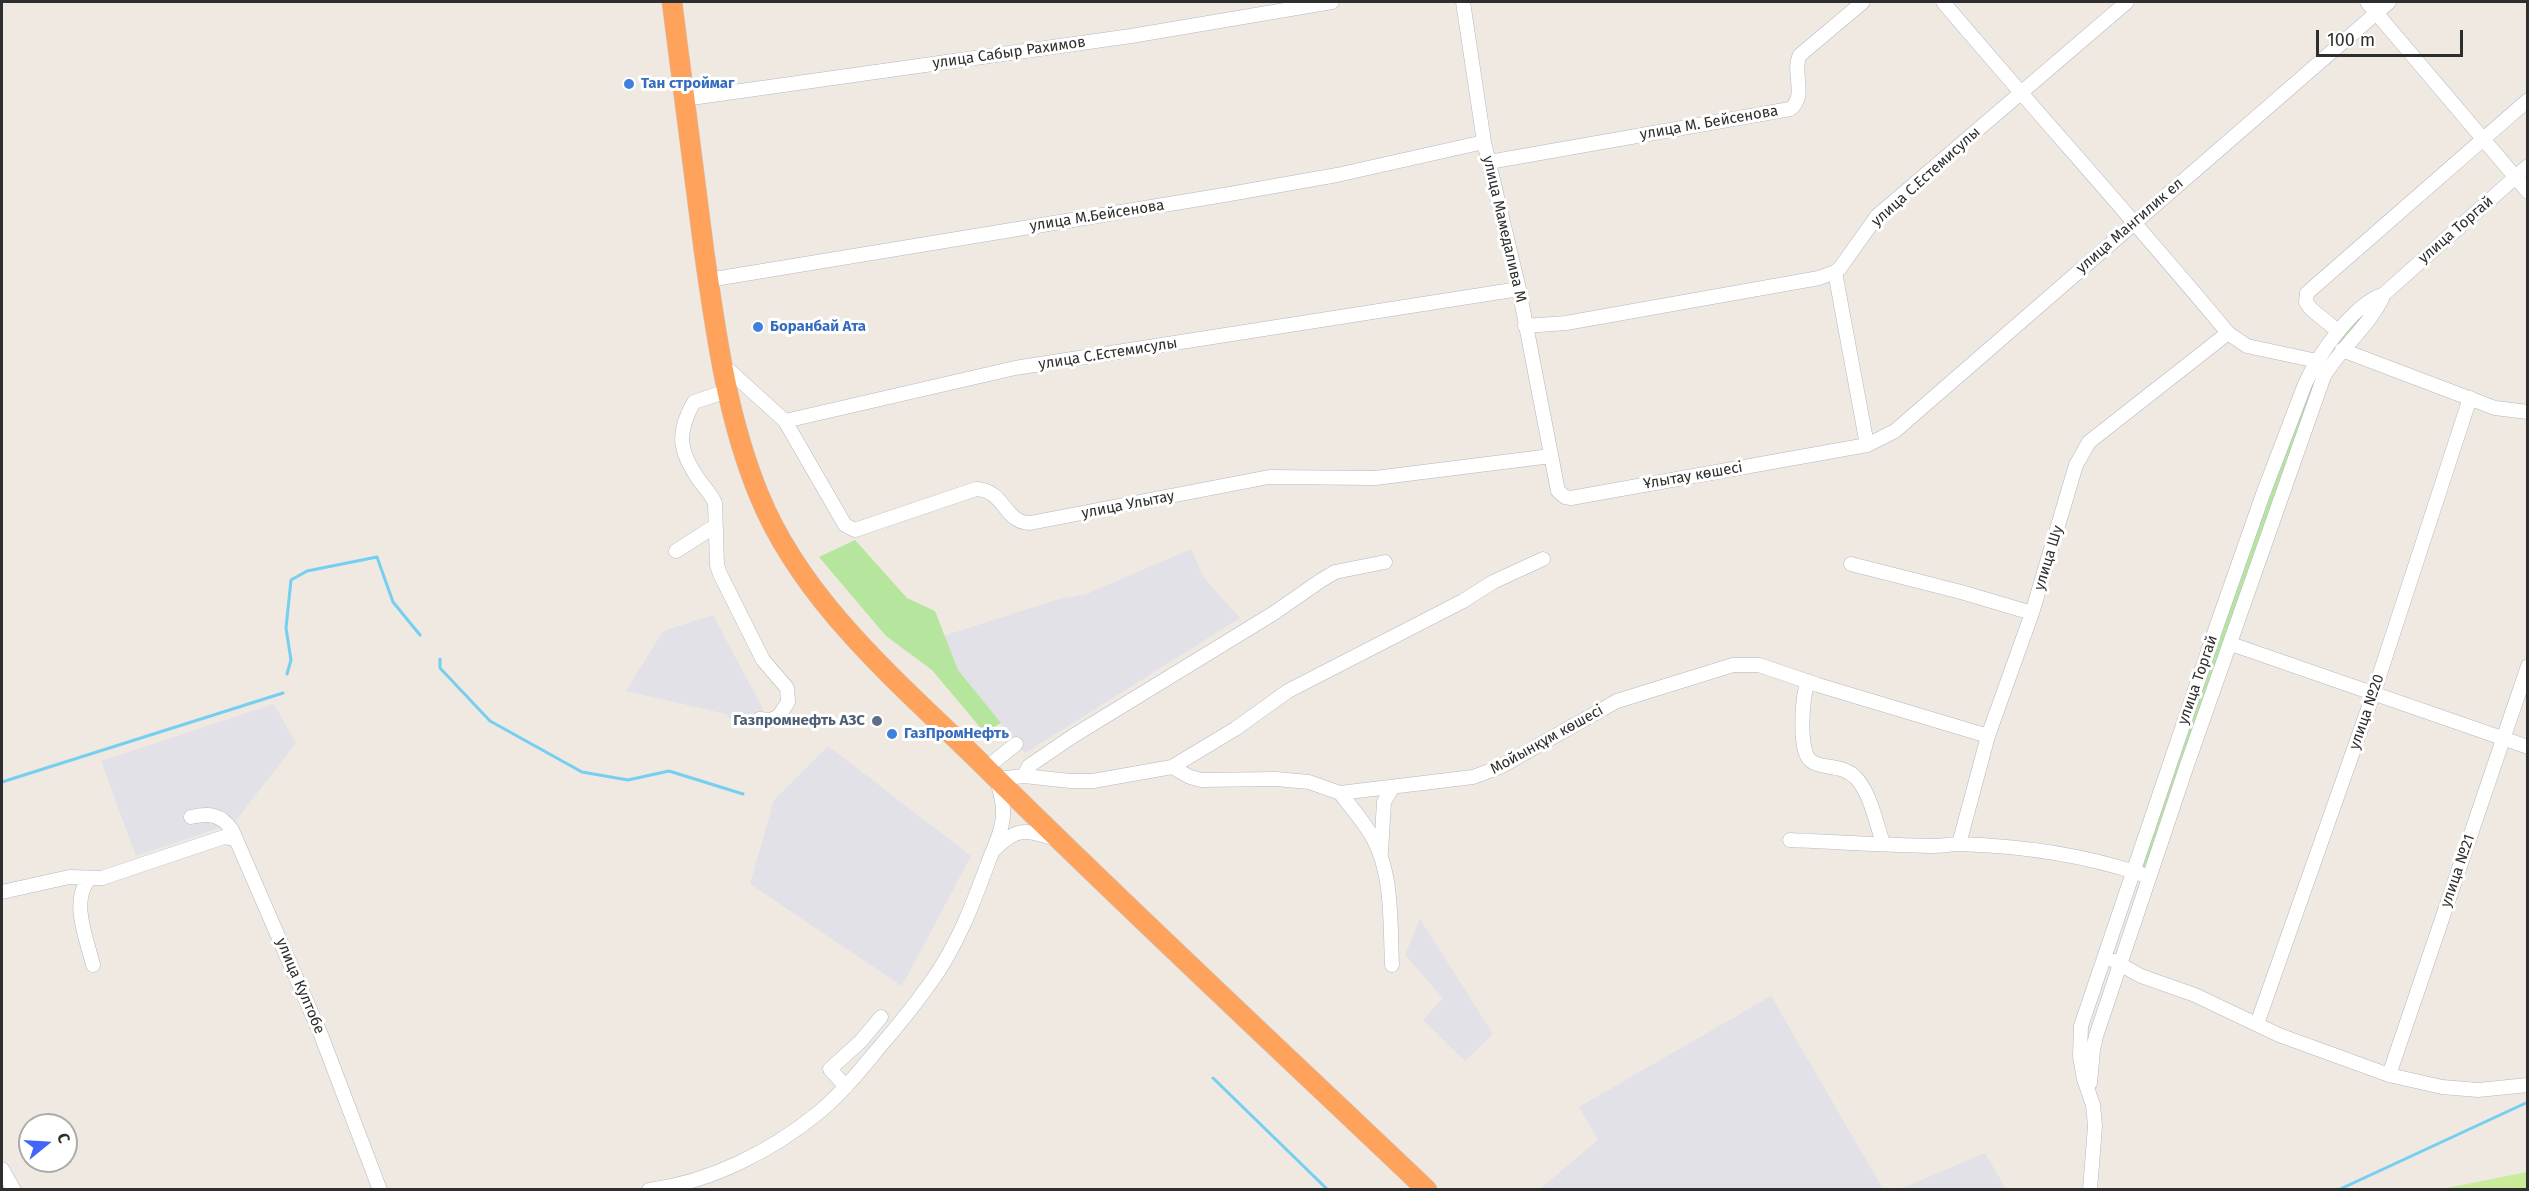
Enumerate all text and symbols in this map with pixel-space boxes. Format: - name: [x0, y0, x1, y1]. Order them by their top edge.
- scale bar: [2319, 18, 2466, 56]
- text: 100 m: [2327, 29, 2375, 51]
- street label: улица Сабыр Рахимов: [931, 33, 1087, 73]
- place label: Тан строймаг: [641, 75, 735, 93]
- marker: Тан строймаг: [622, 77, 636, 91]
- street label: улица М. Бейсенова: [1638, 102, 1780, 144]
- street label: улица С.Естемисулы: [1868, 123, 1984, 231]
- street label: улица Мамедалива М: [1478, 154, 1530, 304]
- street label: улица Мангилик ел: [2073, 175, 2187, 277]
- street label: улица Торгай: [2415, 193, 2497, 267]
- street label: улица М.Бейсенова: [1028, 196, 1166, 236]
- place label: Боранбай Ата: [770, 318, 866, 336]
- marker: Боранбай Ата: [751, 320, 765, 334]
- street label: улица С.Естемисулы: [1037, 334, 1179, 374]
- street label: Ұлытау көшесі: [1642, 458, 1744, 494]
- street label: улица Улытау: [1080, 487, 1176, 523]
- street label: улица Шу: [2031, 523, 2067, 593]
- street label: улица Торгай: [2174, 633, 2222, 727]
- street label: улица №20: [2346, 672, 2388, 752]
- street label: Мойынқұм көшесі: [1487, 701, 1607, 779]
- place label: Газпромнефть АЗС: [733, 712, 865, 730]
- marker: Газпромнефть АЗС: [870, 714, 884, 728]
- place label: ГазПромНефть: [904, 725, 1009, 743]
- marker: ГазПромНефть: [885, 727, 899, 741]
- street label: улица №21: [2437, 832, 2479, 910]
- street label: улица Култобе: [272, 935, 328, 1037]
- north arrow: [18, 1113, 78, 1173]
- text: С: [53, 1131, 74, 1145]

